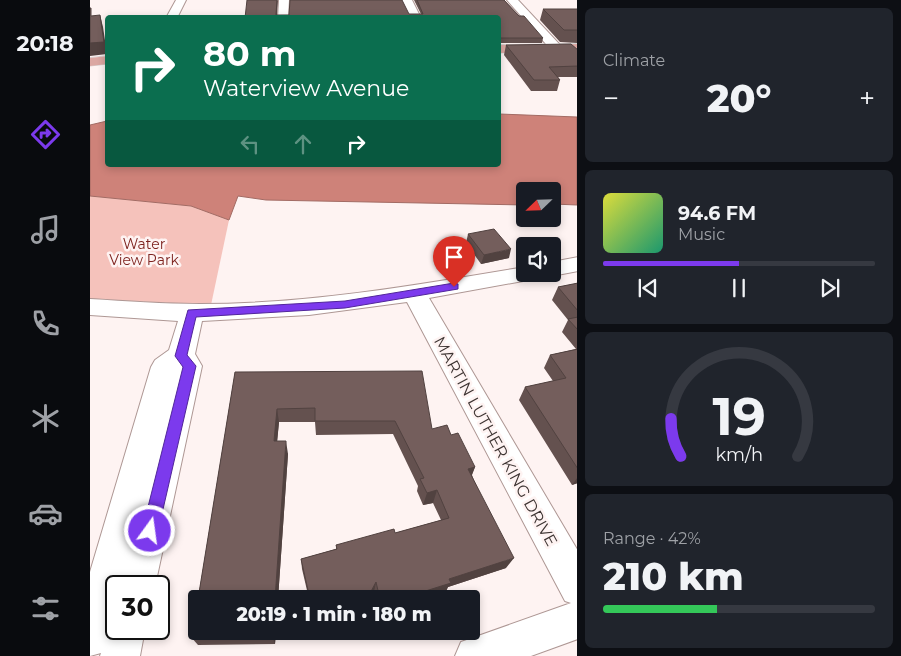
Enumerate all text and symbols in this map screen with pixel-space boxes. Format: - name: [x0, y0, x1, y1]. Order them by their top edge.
- text: 20:18: [17, 30, 73, 57]
- text: 80 m: [203, 32, 297, 75]
- icon: right: [120, 35, 185, 100]
- text: Climate: [603, 51, 665, 70]
- text: Waterview Avenue: [203, 75, 409, 102]
- text: 20°: [707, 75, 771, 122]
- text: −: [603, 81, 619, 115]
- text: +: [859, 81, 875, 115]
- icon: directions: [28, 117, 63, 152]
- icon: left: [236, 130, 264, 158]
- icon: ahead: [289, 130, 317, 158]
- icon: right: [342, 130, 370, 158]
- north arrow: [516, 182, 561, 228]
- map controls: [516, 182, 561, 282]
- text: 94.6 FM: [678, 202, 756, 225]
- icon: music: [28, 212, 63, 247]
- text: Music: [678, 225, 725, 244]
- park label: Water View Park: [109, 235, 179, 269]
- pin: [433, 236, 475, 287]
- button: sound: [516, 237, 561, 282]
- icon: arrive: [440, 243, 468, 271]
- icon: previous: [634, 274, 662, 302]
- icon: pause: [725, 274, 753, 302]
- icon: next: [816, 274, 844, 302]
- icon: phone: [28, 306, 63, 341]
- street label: MARTIN LUTHER KING DRIVE: [430, 333, 561, 549]
- text: 19: [712, 385, 766, 448]
- icon: climate: [28, 401, 63, 436]
- text: km/h: [715, 444, 763, 465]
- icon: car: [28, 496, 63, 531]
- position arrow: [123, 504, 175, 556]
- text: Range · 42%: [603, 529, 701, 548]
- text: 210 km: [603, 553, 744, 600]
- speed limit sign: 30: [105, 575, 170, 640]
- icon: filters: [28, 591, 63, 626]
- text: 20:19 · 1 min · 180 m: [236, 603, 432, 626]

